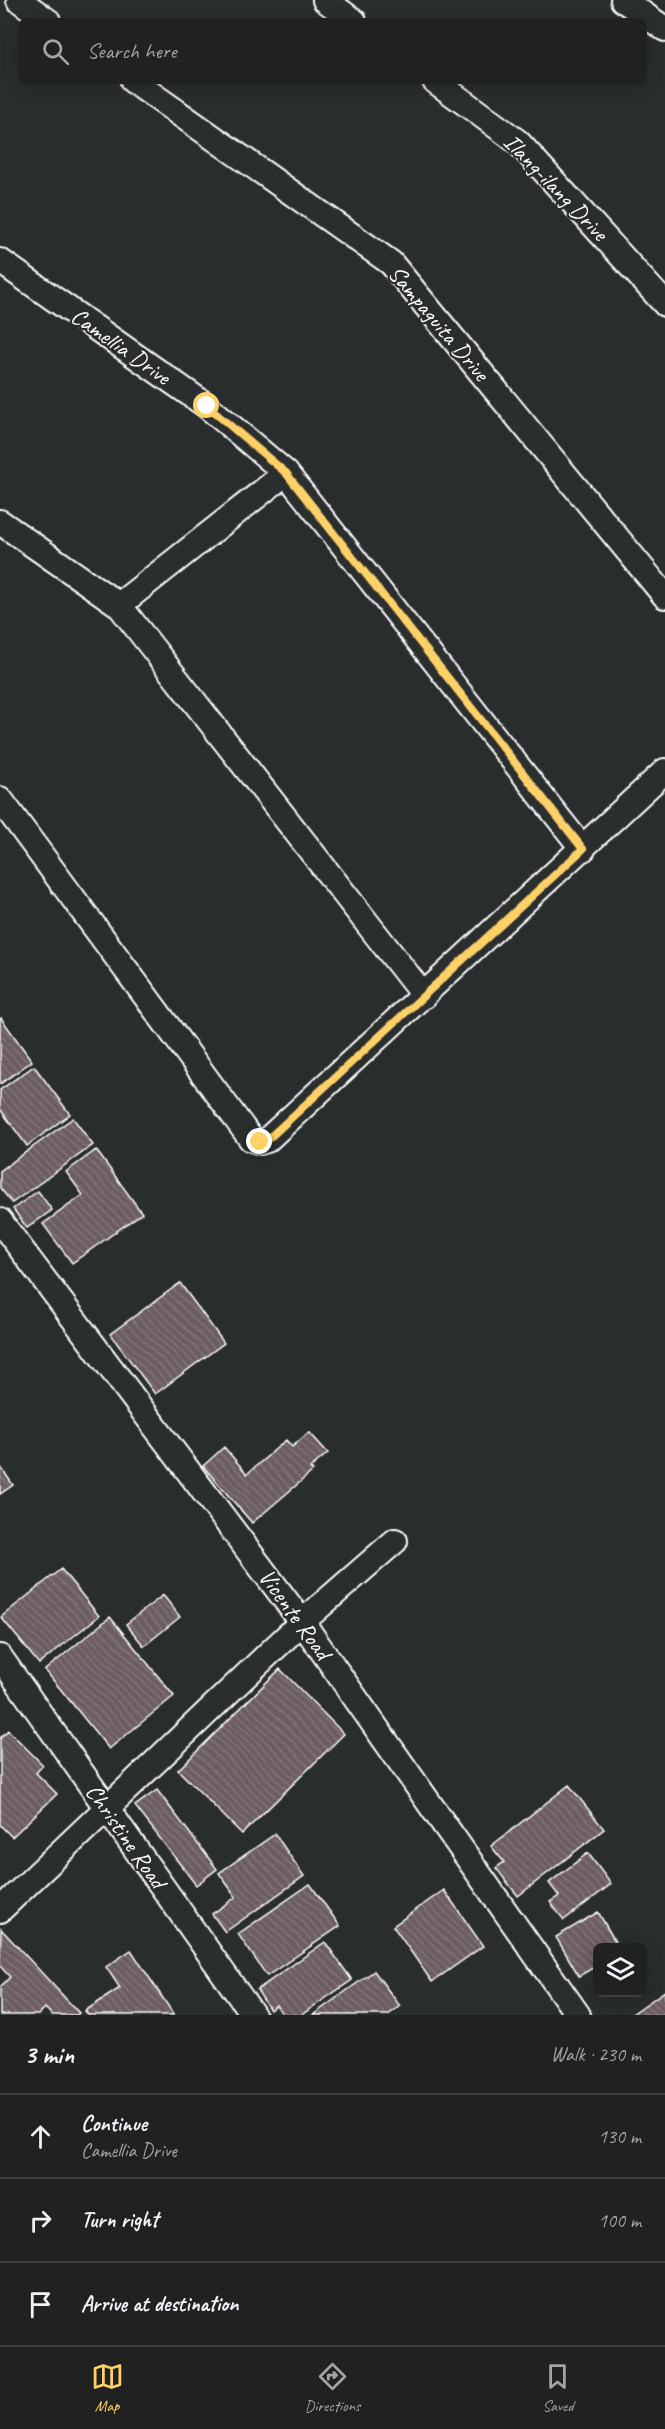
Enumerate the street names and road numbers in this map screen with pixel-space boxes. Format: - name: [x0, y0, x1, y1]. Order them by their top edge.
- street label: Ilang-ilang Drive: [497, 127, 616, 249]
- street label: Sampaguita Drive: [382, 259, 498, 389]
- street label: Camellia Drive: [65, 301, 178, 393]
- street label: Vicente Road: [252, 1563, 340, 1668]
- street label: Christine Road: [79, 1778, 175, 1897]

